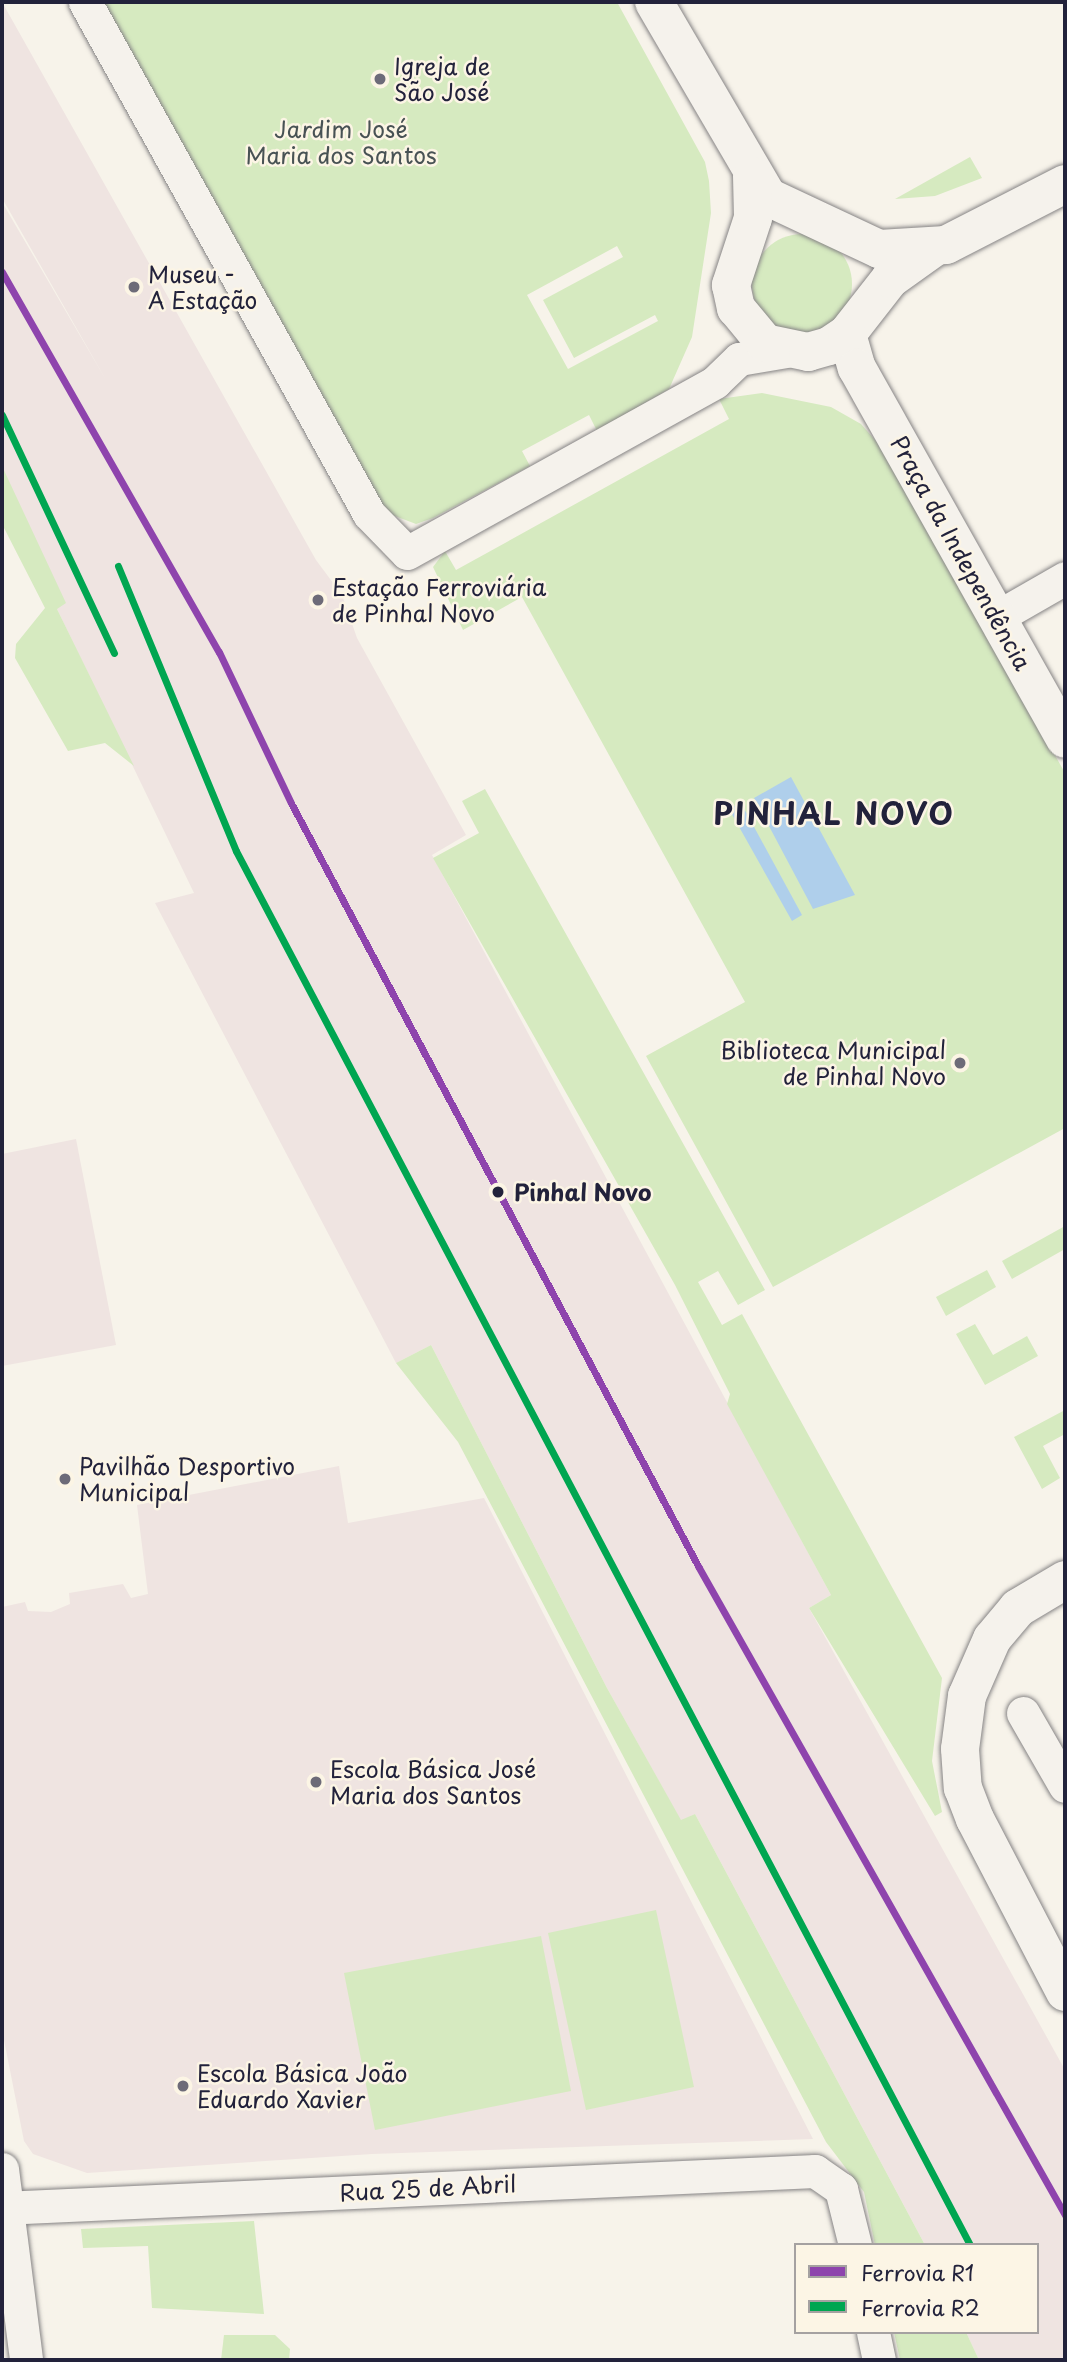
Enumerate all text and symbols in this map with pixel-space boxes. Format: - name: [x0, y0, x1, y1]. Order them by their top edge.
- place label: Igreja de São José: [394, 52, 491, 106]
- marker: Igreja de São José: [372, 71, 388, 87]
- park label: Jardim José Maria dos Santos: [245, 115, 437, 169]
- place label: Museu - A Estação: [148, 260, 260, 314]
- marker: Museu - A Estação: [126, 279, 142, 295]
- street label: Praça da Independência: [884, 430, 1038, 676]
- place label: Estação Ferroviária de Pinhal Novo: [332, 573, 548, 627]
- marker: Estação Ferroviária de Pinhal Novo: [310, 592, 326, 608]
- district label: PINHAL NOVO: [716, 795, 952, 831]
- place label: Biblioteca Municipal de Pinhal Novo: [720, 1036, 946, 1090]
- marker: Biblioteca Municipal de Pinhal Novo: [952, 1055, 968, 1071]
- place label: Pinhal Novo: [514, 1178, 652, 1206]
- marker: Pinhal Novo: [488, 1182, 508, 1202]
- place label: Pavilhão Desportivo Municipal: [79, 1452, 296, 1506]
- marker: Pavilhão Desportivo Municipal: [57, 1471, 73, 1487]
- place label: Escola Básica José Maria dos Santos: [330, 1755, 537, 1809]
- marker: Escola Básica José Maria dos Santos: [308, 1774, 324, 1790]
- place label: Escola Básica João Eduardo Xavier: [197, 2059, 409, 2113]
- marker: Escola Básica João Eduardo Xavier: [175, 2078, 191, 2094]
- street label: Rua 25 de Abril: [339, 2170, 517, 2206]
- legend: [794, 2243, 1039, 2334]
- text: Ferrovia R1: [861, 2256, 974, 2288]
- text: Ferrovia R2: [861, 2291, 980, 2323]

